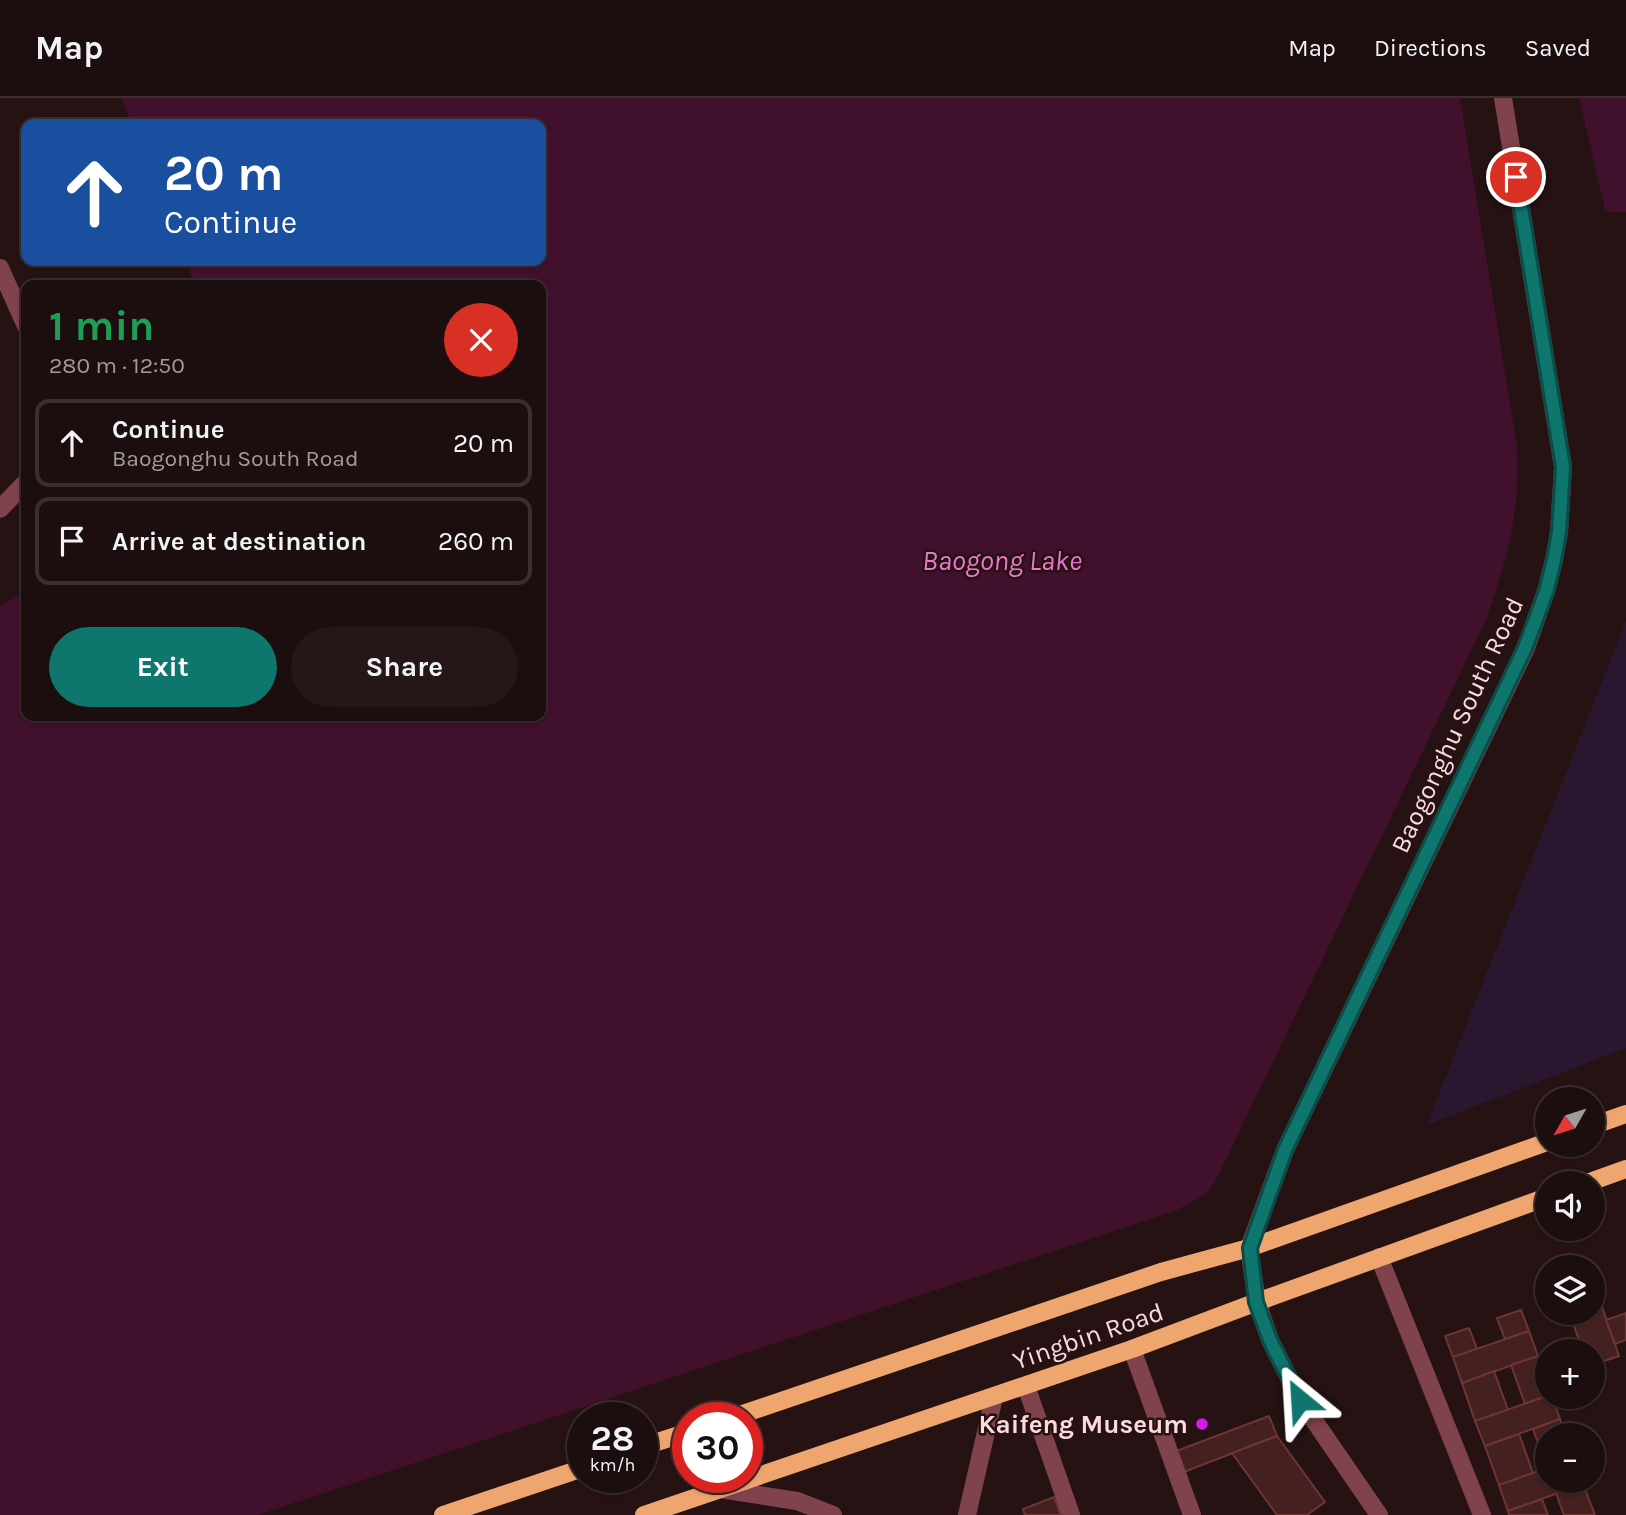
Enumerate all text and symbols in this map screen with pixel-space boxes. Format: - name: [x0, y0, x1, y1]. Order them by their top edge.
- text: Map: [35, 29, 103, 67]
- text: Map: [1288, 34, 1336, 62]
- text: Directions: [1374, 34, 1487, 62]
- text: Saved: [1525, 34, 1591, 62]
- text: 20 m: [164, 145, 284, 202]
- icon: ahead: [49, 147, 140, 238]
- pin: [1486, 147, 1546, 207]
- icon: arrive: [1497, 158, 1535, 196]
- text: Continue: [164, 204, 297, 241]
- text: 1 min: [49, 301, 154, 351]
- button: close: [444, 303, 518, 377]
- text: 280 m · 12:50: [49, 352, 185, 379]
- text: Continue: [112, 414, 224, 445]
- icon: ahead: [53, 424, 91, 462]
- text: 20 m: [453, 428, 514, 459]
- text: Baogonghu South Road: [112, 445, 359, 472]
- icon: arrive: [53, 522, 91, 560]
- text: Arrive at destination: [112, 526, 366, 557]
- text: 260 m: [438, 526, 514, 557]
- water label: Baogong Lake: [922, 544, 1082, 577]
- street label: Baogonghu South Road: [1385, 592, 1530, 858]
- button: Exit: [49, 627, 277, 707]
- button: Share: [291, 627, 518, 707]
- north arrow: [1535, 1087, 1605, 1157]
- map controls: [1535, 1087, 1605, 1493]
- button: sound: [1535, 1171, 1605, 1241]
- button: layers: [1535, 1255, 1605, 1325]
- street label: Yingbin Road: [1009, 1296, 1168, 1377]
- button: +: [1535, 1339, 1605, 1409]
- position arrow: [1263, 1363, 1337, 1437]
- speed limit sign: 30: [672, 1402, 763, 1493]
- place label: Kaifeng Museum: [979, 1409, 1188, 1440]
- marker: Kaifeng Museum: [1194, 1416, 1210, 1432]
- text: 28: [591, 1418, 634, 1459]
- button: −: [1535, 1423, 1605, 1493]
- text: km/h: [590, 1454, 635, 1476]

